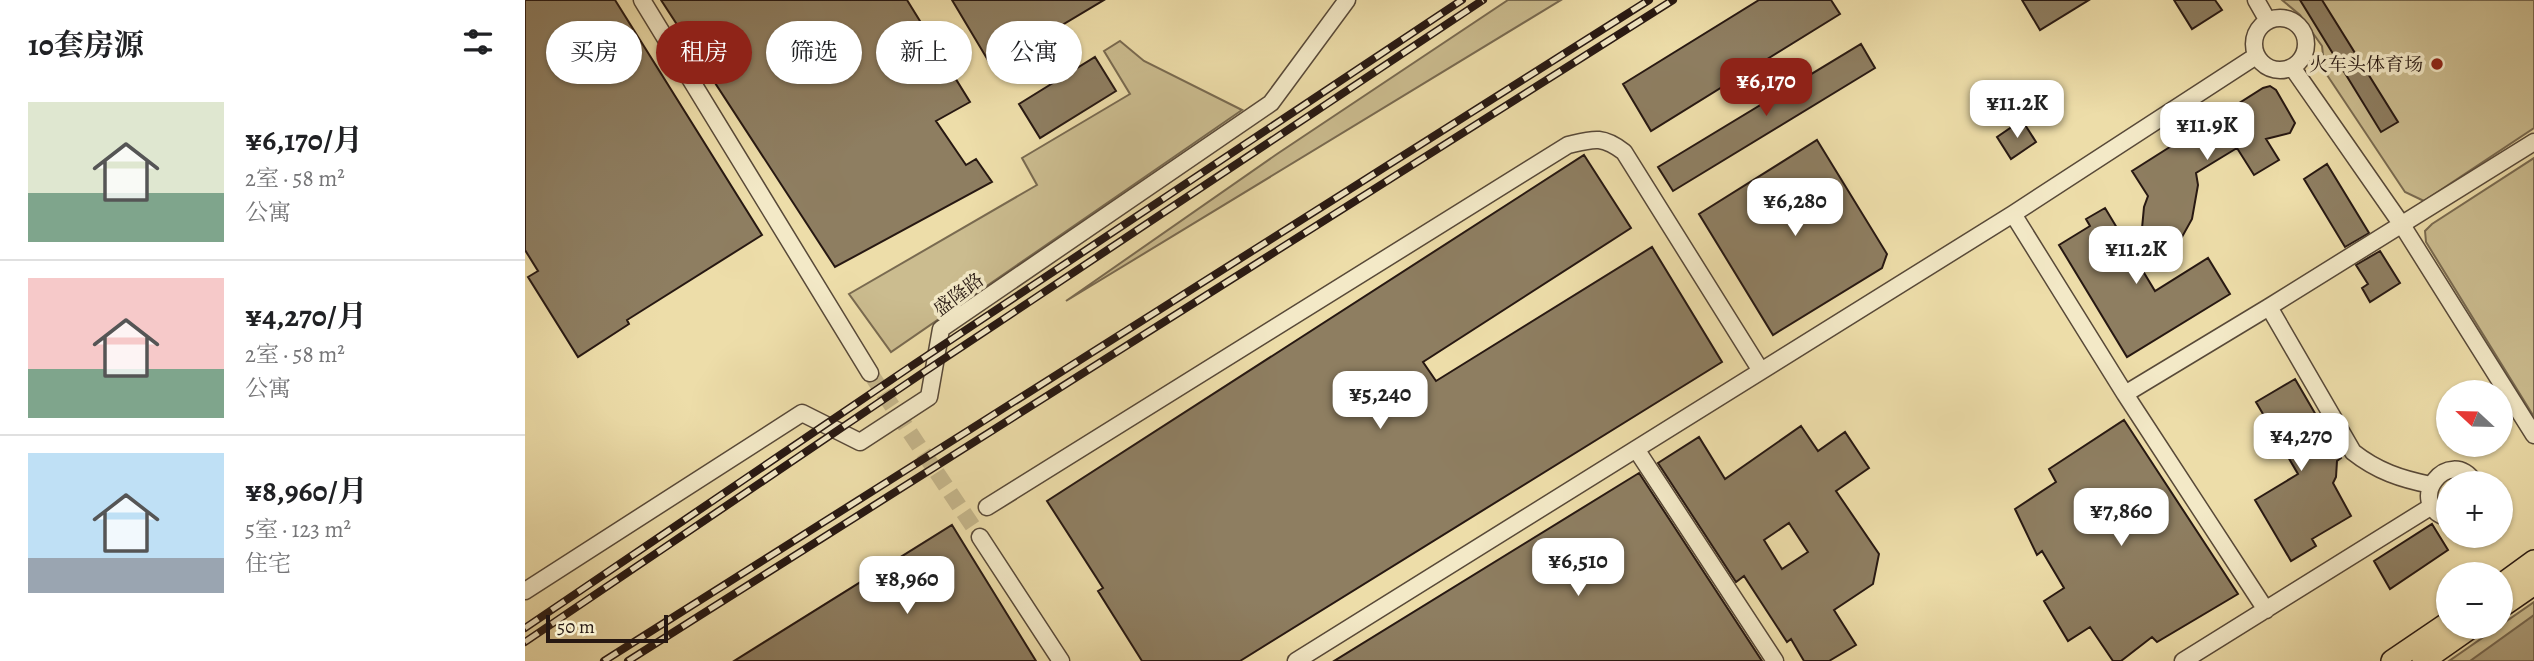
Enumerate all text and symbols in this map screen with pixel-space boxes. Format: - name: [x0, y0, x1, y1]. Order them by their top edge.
- chip: 买房: [546, 21, 642, 84]
- chip: 租房: [656, 21, 752, 84]
- chip: 筛选: [766, 21, 862, 84]
- chip: 新上: [876, 21, 972, 84]
- chip: 公寓: [986, 21, 1082, 84]
- icon: filters: [459, 23, 497, 61]
- text: 10套房源: [28, 25, 144, 65]
- place label: 火车头体育场: [2309, 52, 2423, 78]
- marker: 火车头体育场: [2429, 56, 2445, 72]
- pin: ¥6,170: [1709, 58, 1823, 118]
- text: ¥6,170: [1736, 65, 1796, 96]
- pin: ¥11.2K: [1960, 80, 2074, 140]
- text: ¥11.2K: [1986, 87, 2048, 118]
- pin: ¥11.9K: [2150, 102, 2264, 162]
- text: ¥11.9K: [2176, 109, 2238, 140]
- text: ¥6,170/月: [245, 120, 363, 160]
- icon: home: [84, 130, 168, 214]
- text: 2室 · 58 m²: [245, 163, 345, 194]
- pin: ¥6,280: [1738, 178, 1852, 238]
- text: ¥6,280: [1763, 185, 1827, 216]
- text: 公寓: [245, 197, 291, 228]
- pin: ¥11.2K: [2079, 226, 2193, 286]
- text: ¥11.2K: [2105, 233, 2167, 264]
- street label: 盛隆路: [928, 267, 989, 322]
- text: ¥4,270/月: [245, 296, 367, 336]
- icon: home: [84, 306, 168, 390]
- text: 2室 · 58 m²: [245, 339, 345, 370]
- pin: ¥5,240: [1323, 372, 1437, 431]
- text: 公寓: [245, 373, 291, 404]
- text: ¥5,240: [1349, 378, 1411, 409]
- north arrow: [2436, 380, 2513, 457]
- map controls: [2436, 380, 2513, 639]
- pin: ¥4,270: [2244, 414, 2358, 473]
- text: ¥4,270: [2270, 420, 2332, 451]
- text: ¥8,960/月: [245, 471, 368, 511]
- button: +: [2436, 471, 2513, 548]
- icon: home: [84, 481, 168, 565]
- pin: ¥7,860: [2064, 489, 2178, 548]
- text: ¥7,860: [2090, 495, 2152, 526]
- text: 5室 · 123 m²: [245, 514, 351, 545]
- pin: ¥6,510: [1521, 538, 1635, 598]
- text: ¥6,510: [1548, 545, 1608, 576]
- text: 住宅: [245, 548, 291, 579]
- pin: ¥8,960: [850, 556, 964, 616]
- button: −: [2436, 562, 2513, 639]
- text: ¥8,960: [875, 563, 939, 594]
- scale bar: [546, 612, 669, 644]
- text: 50 m: [557, 614, 595, 640]

